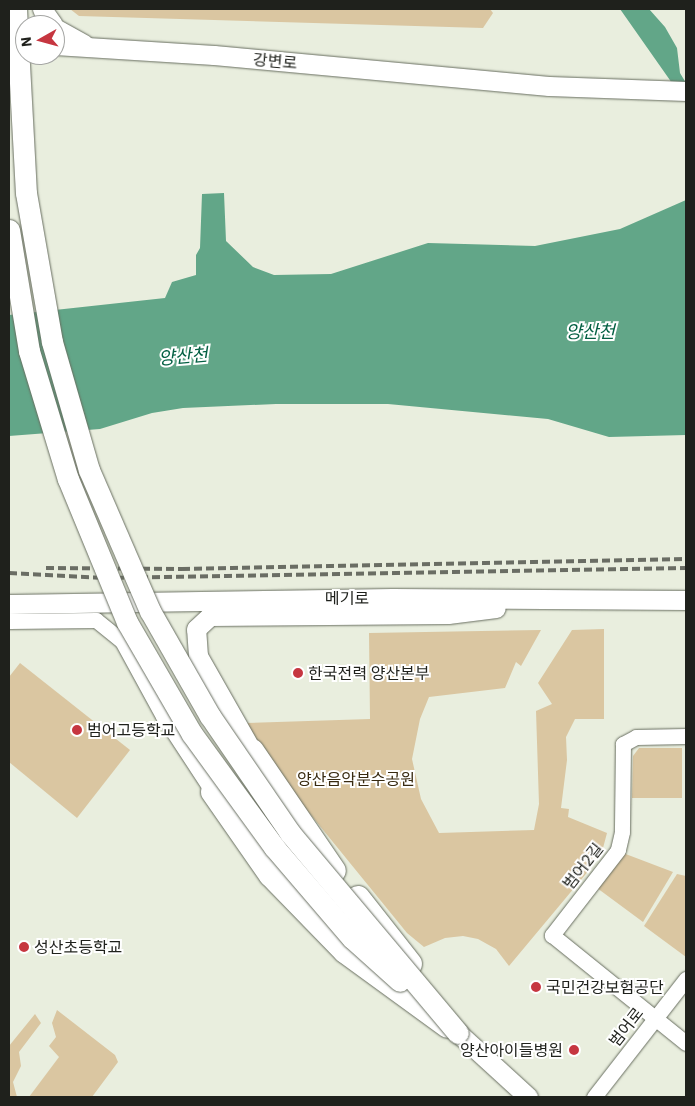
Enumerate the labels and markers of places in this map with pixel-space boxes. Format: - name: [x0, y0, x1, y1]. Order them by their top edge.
- place label: 한국전력 양산본부: [308, 663, 430, 683]
- marker: 한국전력 양산본부: [292, 667, 304, 679]
- place label: 범어고등학교: [87, 720, 175, 740]
- marker: 범어고등학교: [71, 724, 83, 736]
- place label: 성산초등학교: [34, 937, 122, 957]
- marker: 성산초등학교: [18, 941, 30, 953]
- place label: 국민건강보험공단: [546, 977, 664, 997]
- marker: 국민건강보험공단: [530, 981, 542, 993]
- place label: 양산아이들병원: [460, 1040, 563, 1060]
- marker: 양산아이들병원: [567, 1043, 581, 1057]

